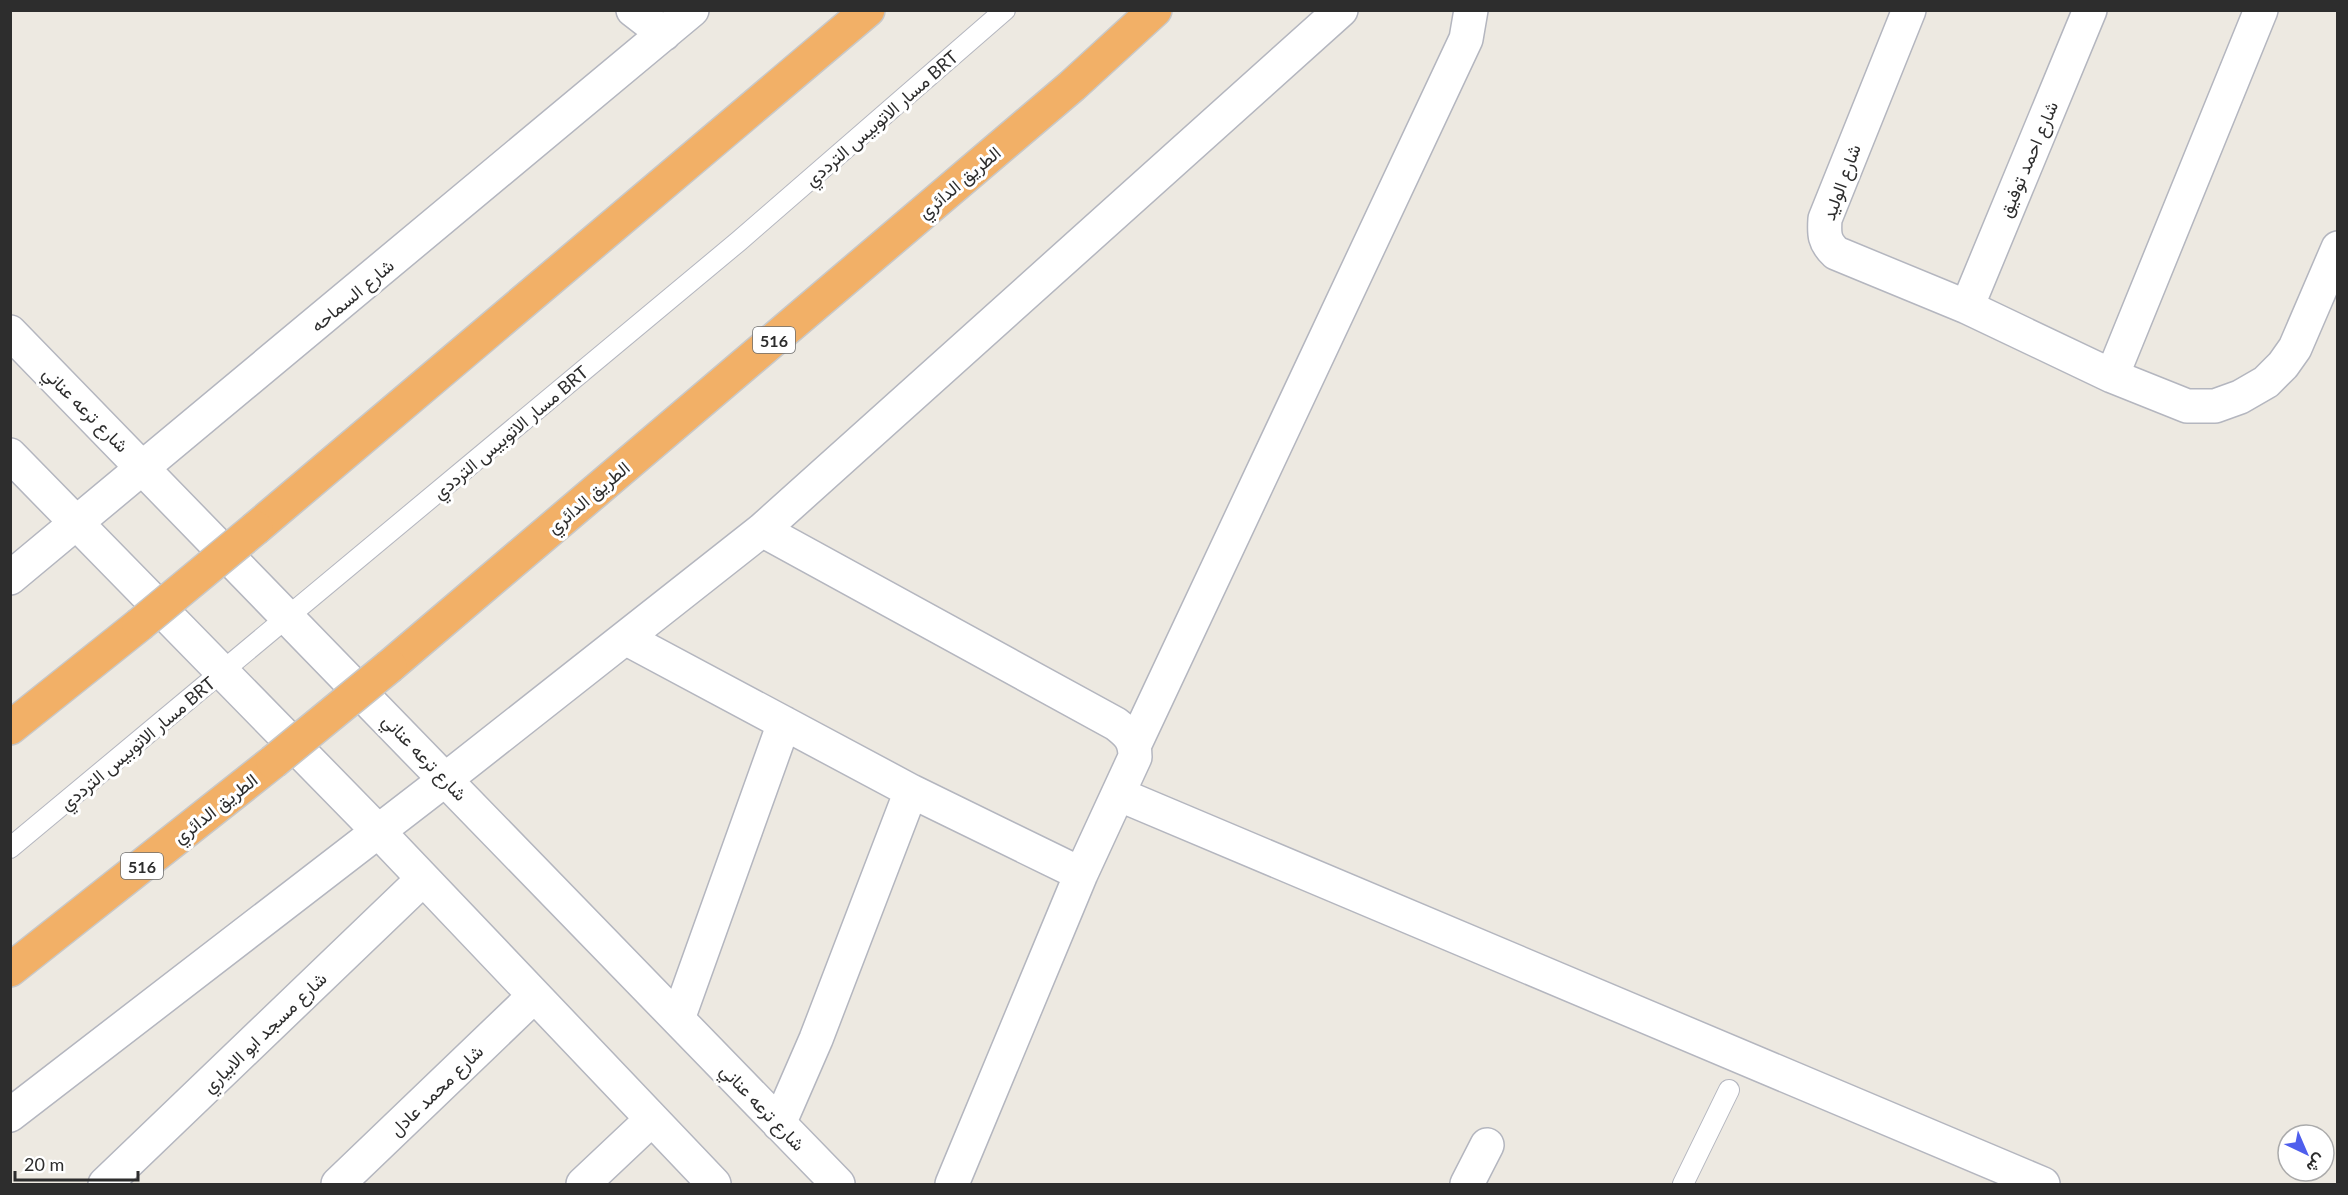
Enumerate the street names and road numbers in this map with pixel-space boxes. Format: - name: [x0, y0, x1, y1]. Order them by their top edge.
- street label: مسار الاتوبيس الترددي BRT: [800, 45, 966, 194]
- street label: شارع احمد توفيق: [1994, 98, 2064, 221]
- street label: الطريق الدائري: [913, 141, 1008, 227]
- street label: شارع الوليد: [1817, 141, 1867, 224]
- street label: شارع السماحه: [306, 254, 399, 338]
- road number: 516: [753, 327, 795, 353]
- street label: مسار الاتوبيس الترددي BRT: [428, 360, 596, 507]
- street label: شارع ترعه عناني: [35, 362, 133, 460]
- street label: الطريق الدائري: [542, 456, 637, 542]
- street label: مسار الاتوبيس الترددي BRT: [55, 671, 223, 818]
- street label: شارع ترعه عناني: [375, 709, 472, 808]
- street label: الطريق الدائري: [168, 768, 265, 852]
- road number: 516: [121, 853, 163, 879]
- street label: شارع مسجد ابو الابياري: [197, 967, 334, 1100]
- street label: شارع محمد عادل: [385, 1040, 489, 1142]
- street label: شارع ترعه عناني: [713, 1059, 810, 1158]

